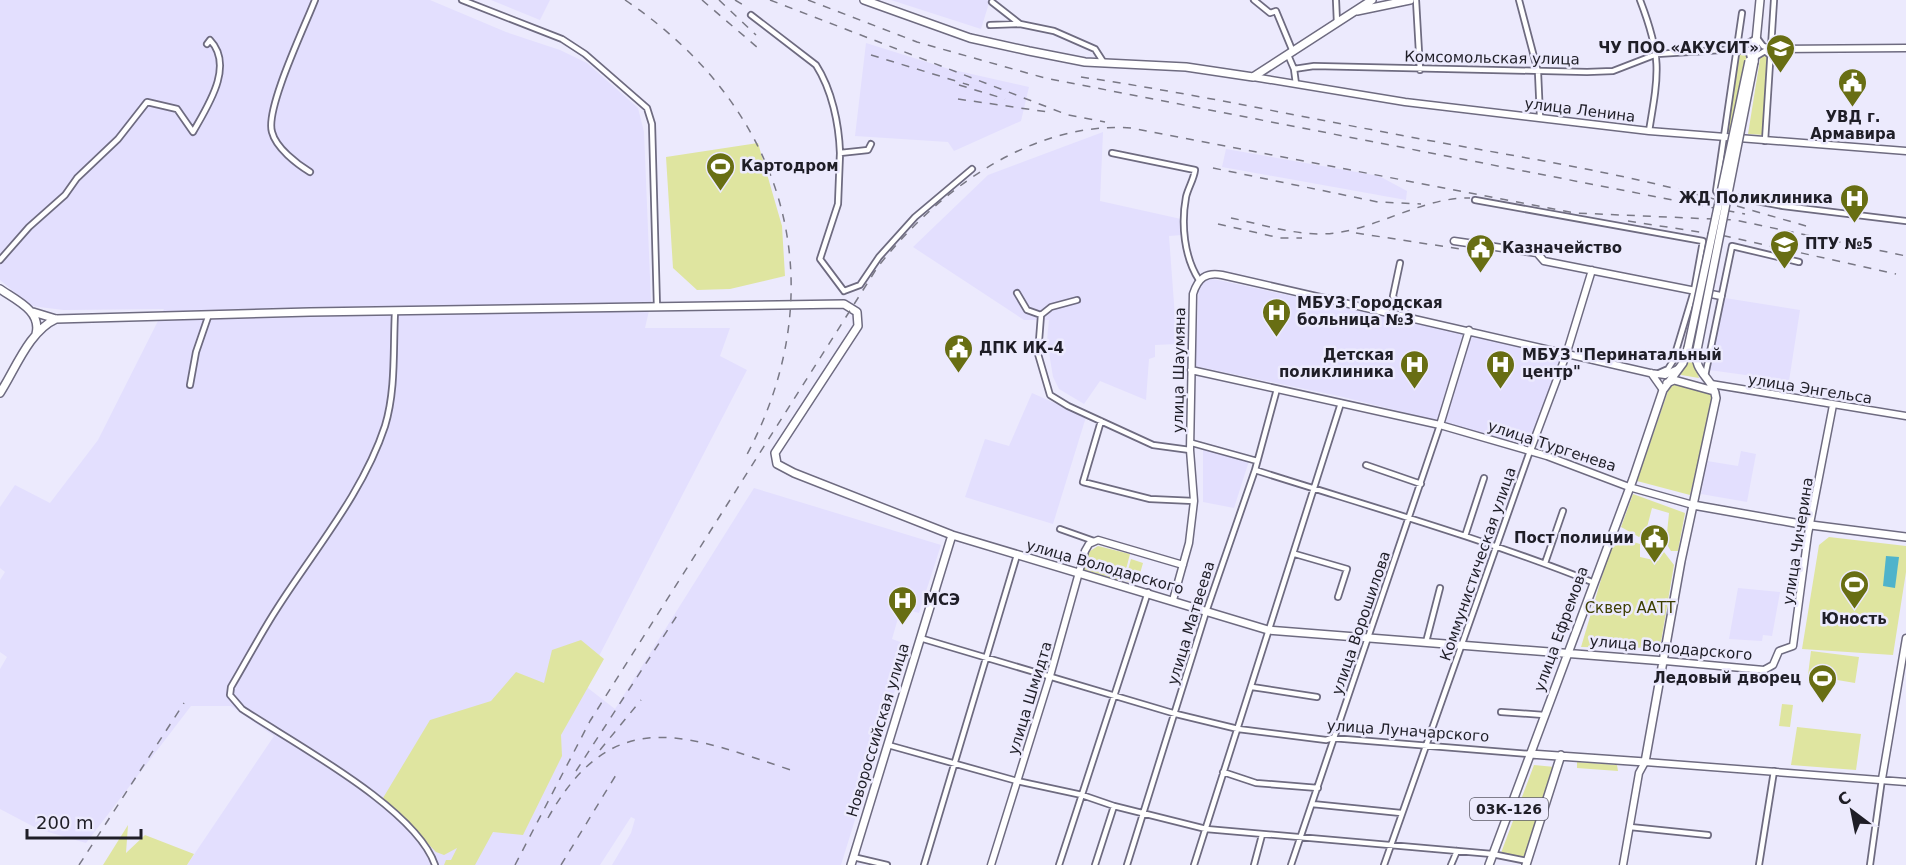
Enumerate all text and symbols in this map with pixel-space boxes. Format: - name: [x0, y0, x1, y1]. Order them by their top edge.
- school or university icon: ЧУ ПОО «АКУСИТ»: [1764, 32, 1796, 74]
- place label: ЧУ ПОО «АКУСИТ»: [1598, 39, 1759, 57]
- street label: Комсомольская улица: [1404, 47, 1580, 69]
- public building icon: УВД г. Армавира: [1837, 66, 1869, 108]
- street label: улица Ленина: [1524, 94, 1636, 126]
- place label: УВД г. Армавира: [1810, 108, 1896, 143]
- sports icon: Картодром: [704, 150, 736, 192]
- place label: Картодром: [741, 157, 839, 175]
- hospital icon: ЖД Поликлиника: [1838, 182, 1870, 224]
- place label: ЖД Поликлиника: [1679, 189, 1833, 207]
- school or university icon: ПТУ №5: [1768, 228, 1800, 270]
- public building icon: Казначейство: [1465, 232, 1497, 274]
- place label: ПТУ №5: [1805, 235, 1873, 253]
- place label: Казначейство: [1502, 239, 1622, 257]
- place label: МБУЗ Городская больница №3: [1297, 294, 1443, 329]
- hospital icon: МБУЗ Городская больница №3: [1260, 296, 1292, 338]
- street label: улица Шаумяна: [1169, 307, 1189, 433]
- public building icon: ДПК ИК-4: [942, 332, 974, 374]
- place label: ДПК ИК-4: [979, 339, 1064, 357]
- place label: Детская поликлиника: [1279, 346, 1394, 381]
- place label: МБУЗ "Перинатальный центр": [1522, 346, 1722, 381]
- hospital icon: Детская поликлиника: [1399, 348, 1431, 390]
- hospital icon: МБУЗ "Перинатальный центр": [1485, 348, 1517, 390]
- street label: улица Энгельса: [1747, 370, 1873, 408]
- street label: улица Тургенева: [1485, 417, 1619, 475]
- street label: Коммунистическая улица: [1436, 465, 1520, 663]
- street label: улица Чичерина: [1779, 476, 1817, 606]
- public building icon: Пост полиции: [1639, 522, 1671, 564]
- place label: Пост полиции: [1514, 529, 1634, 547]
- street label: улица Володарского: [1024, 536, 1186, 598]
- street label: улица Ворошилова: [1328, 549, 1394, 697]
- street label: улица Матвеева: [1164, 559, 1218, 687]
- street label: улица Ефремова: [1530, 564, 1592, 694]
- sports icon: Юность: [1838, 568, 1870, 610]
- hospital icon: МСЭ: [886, 584, 918, 626]
- place label: МСЭ: [923, 591, 960, 609]
- park label: Сквер ААТТ: [1585, 599, 1676, 617]
- place label: Юность: [1821, 610, 1887, 628]
- street label: улица Володарского: [1589, 632, 1753, 664]
- street label: улица Шмидта: [1004, 639, 1056, 757]
- street label: Новороссийская улица: [843, 641, 913, 819]
- sports icon: Ледовый дворец: [1806, 662, 1838, 704]
- place label: Ледовый дворец: [1653, 669, 1801, 687]
- street label: улица Луначарского: [1326, 716, 1490, 746]
- north arrow: [1822, 781, 1882, 841]
- text: С: [1834, 788, 1854, 810]
- road number: 03К-126: [1470, 798, 1548, 820]
- scale bar: [27, 802, 141, 840]
- text: 200 m: [36, 812, 94, 833]

